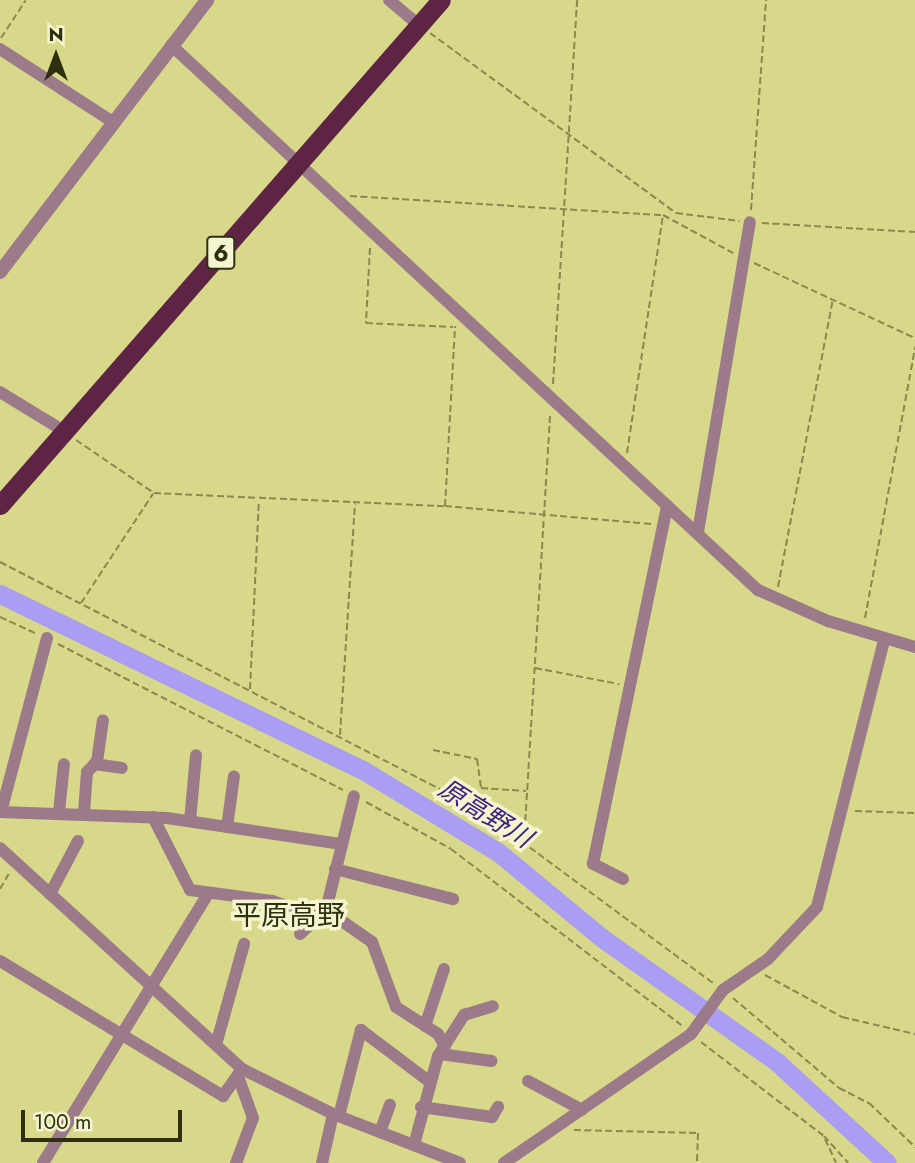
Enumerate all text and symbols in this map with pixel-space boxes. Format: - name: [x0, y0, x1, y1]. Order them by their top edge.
- north arrow: [21, 21, 91, 91]
- text: N: [48, 21, 64, 48]
- road number: 6: [205, 234, 237, 272]
- water label: 原高野川: [433, 773, 537, 855]
- district label: 平原高野: [233, 899, 345, 933]
- scale bar: [24, 1096, 186, 1140]
- text: 100 m: [34, 1107, 91, 1137]

